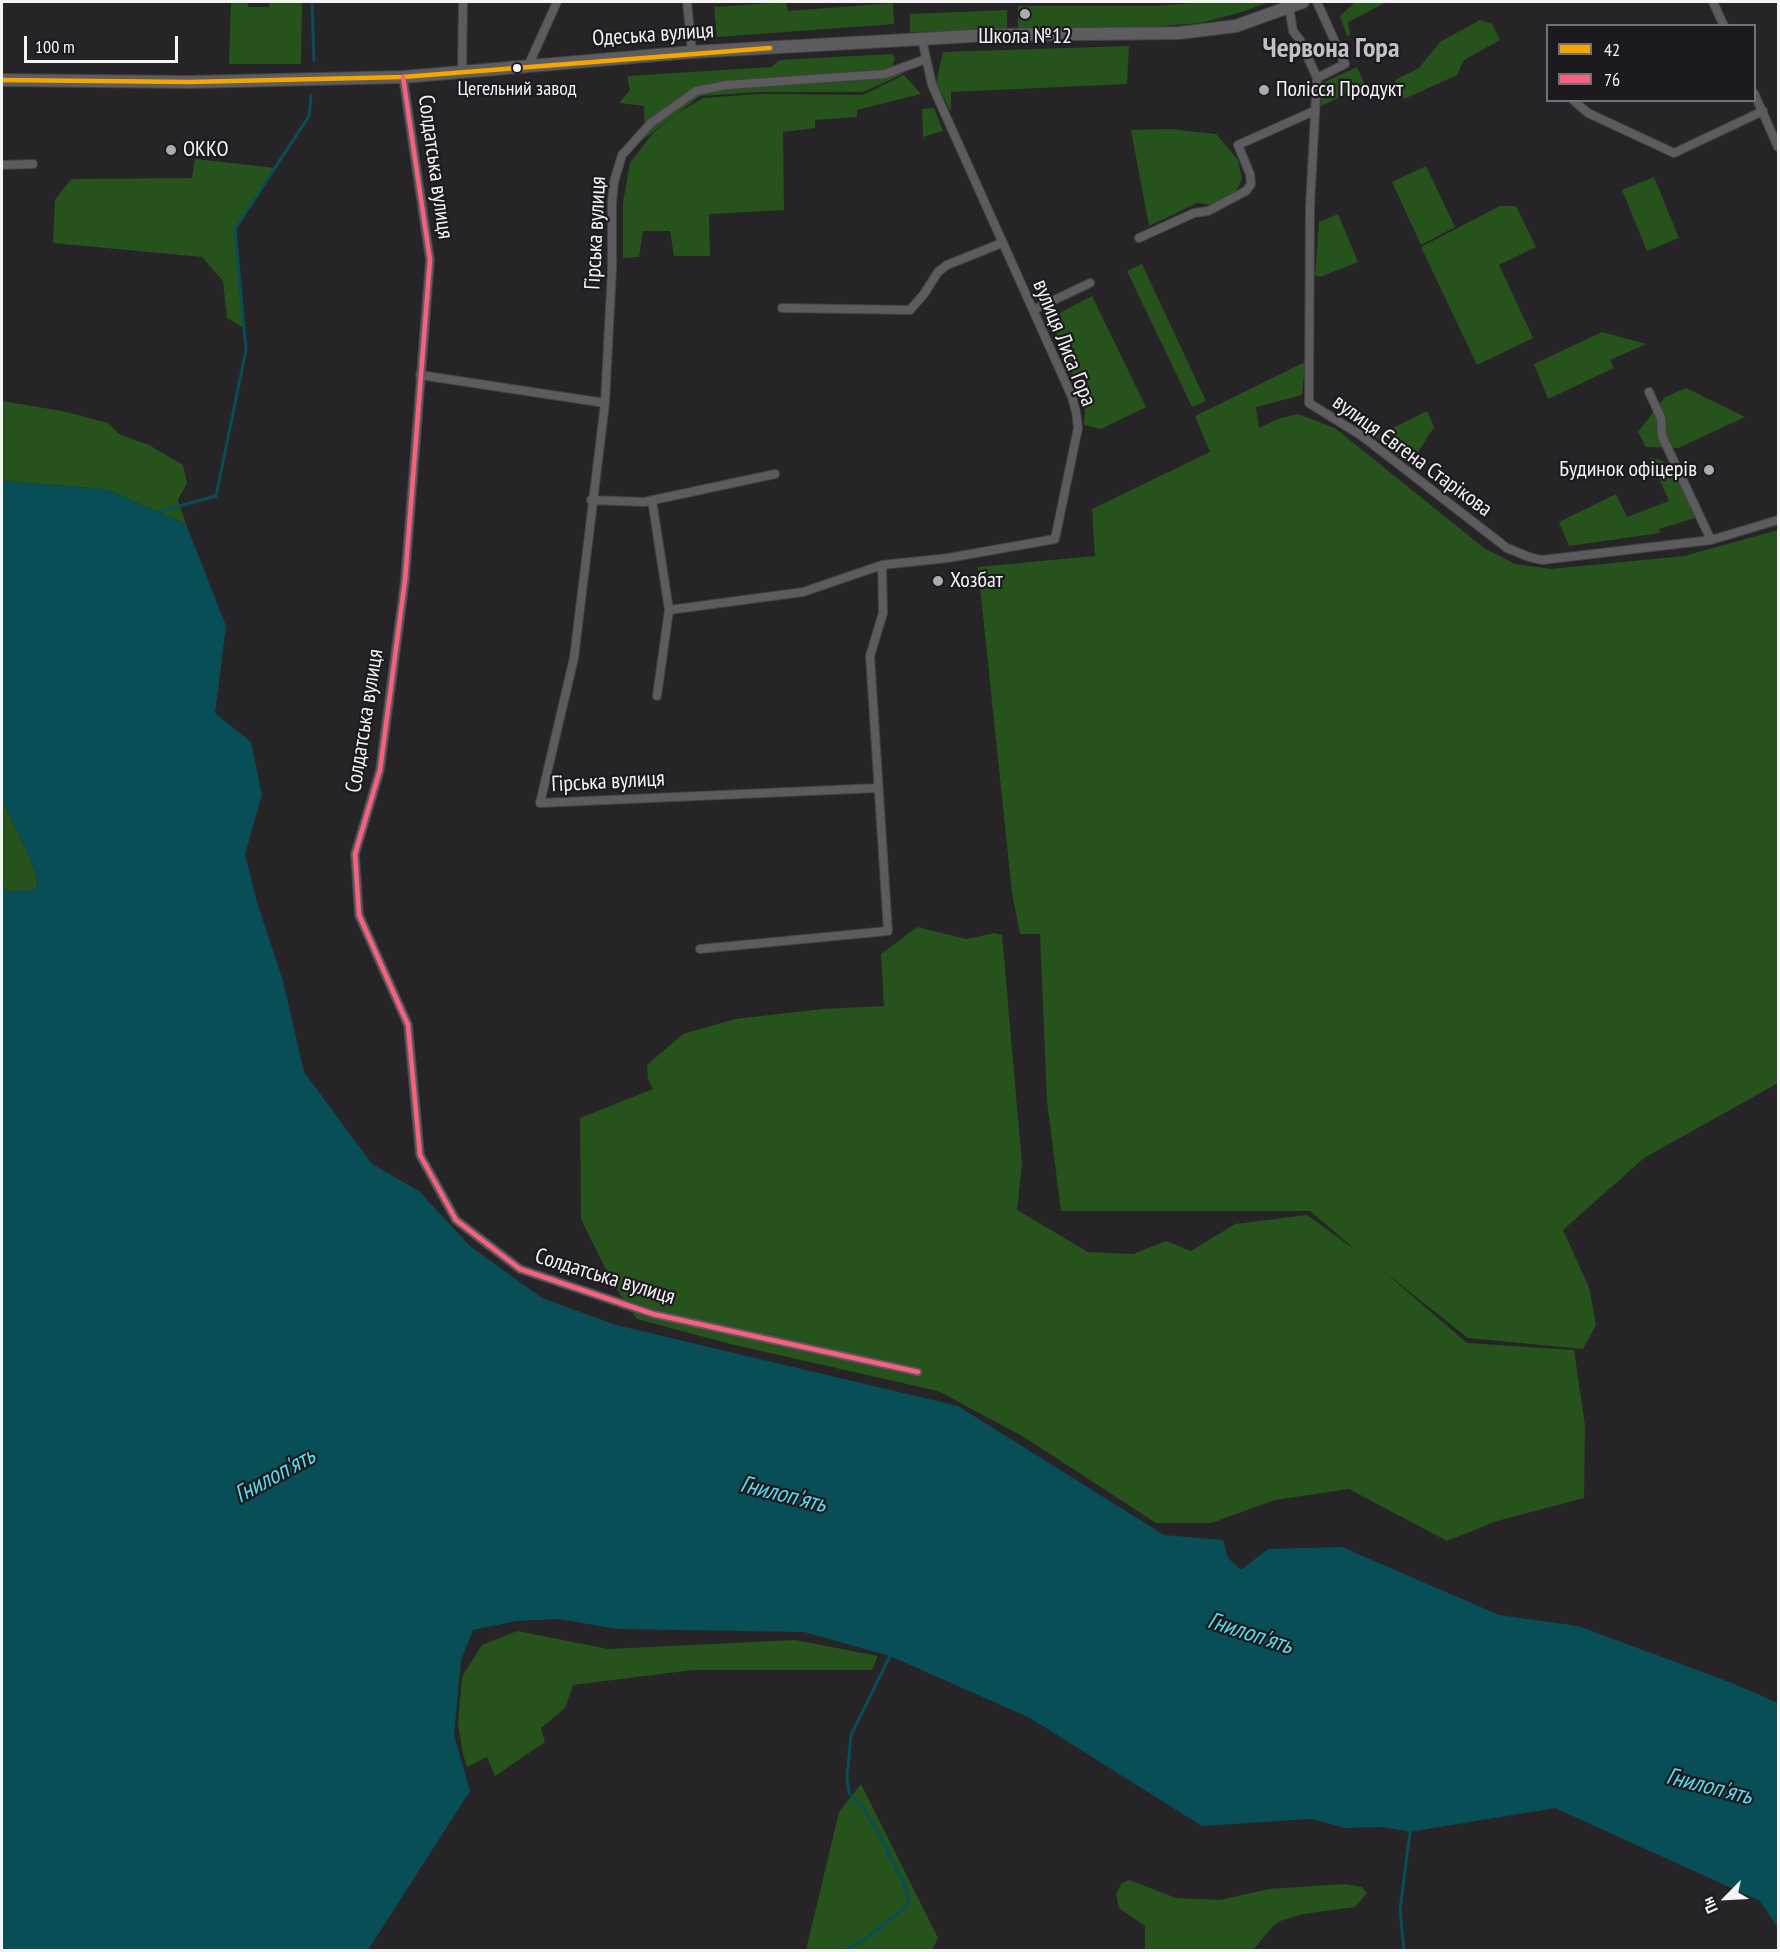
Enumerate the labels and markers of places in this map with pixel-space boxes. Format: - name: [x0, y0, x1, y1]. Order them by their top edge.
- marker: Школа №12: [1018, 7, 1032, 21]
- place label: Школа №12: [978, 24, 1072, 50]
- marker: Цегельний завод: [511, 62, 523, 74]
- place label: Цегельний завод: [457, 77, 577, 101]
- place label: Полісся Продукт: [1276, 77, 1403, 103]
- marker: Полісся Продукт: [1257, 83, 1271, 97]
- place label: ОККО: [183, 137, 228, 163]
- marker: ОККО: [164, 143, 178, 157]
- place label: Будинок офіцерів: [1559, 457, 1697, 483]
- marker: Будинок офіцерів: [1702, 463, 1716, 477]
- place label: Хозбат: [950, 568, 1003, 594]
- marker: Хозбат: [931, 574, 945, 588]

